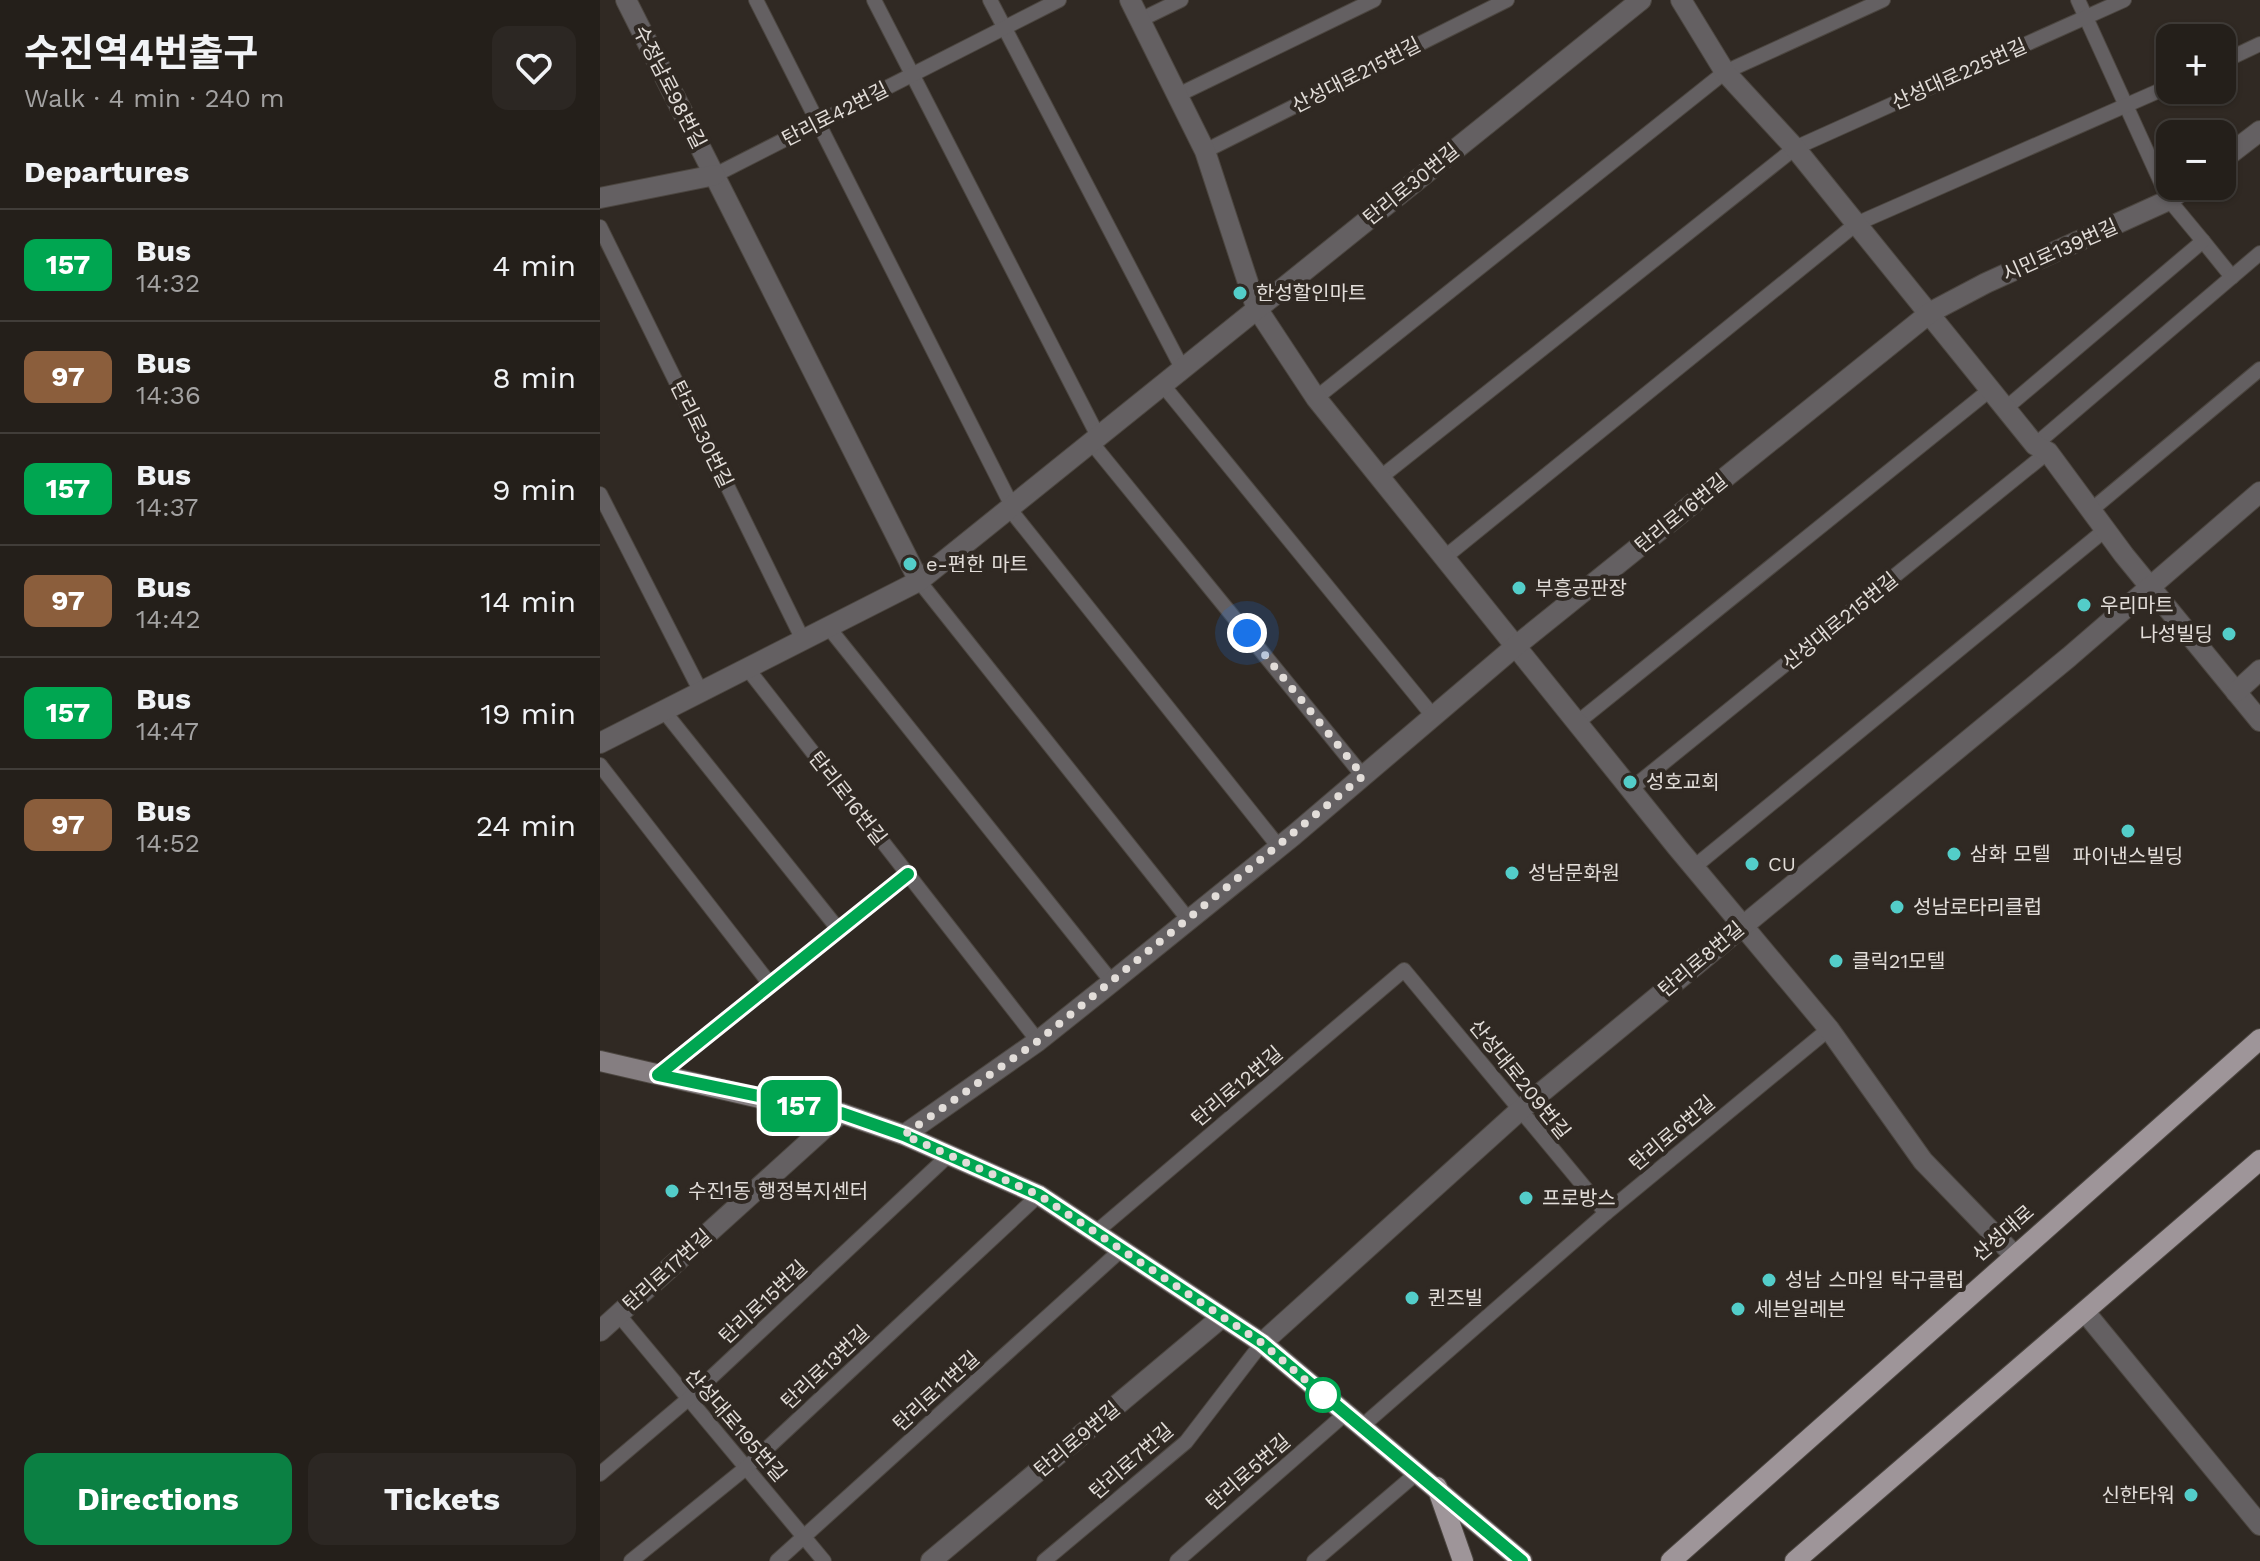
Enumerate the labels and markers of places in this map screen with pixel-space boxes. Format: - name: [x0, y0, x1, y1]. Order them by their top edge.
- place label: 한성할인마트: [1256, 281, 1366, 305]
- marker: 한성할인마트: [1231, 284, 1249, 302]
- place label: e-편한 마트: [926, 552, 1028, 576]
- marker: e-편한 마트: [901, 555, 919, 573]
- place label: 부흥공판장: [1535, 576, 1627, 600]
- marker: 부흥공판장: [1510, 579, 1528, 597]
- place label: 우리마트: [2100, 593, 2174, 617]
- marker: 우리마트: [2075, 596, 2093, 614]
- place label: 나성빌딩: [2139, 622, 2213, 646]
- marker: 나성빌딩: [2220, 625, 2238, 643]
- place label: 성호교회: [1646, 770, 1720, 794]
- marker: 성호교회: [1621, 773, 1639, 791]
- marker: 파이낸스빌딩: [2119, 822, 2137, 840]
- place label: 삼화 모텔: [1970, 842, 2050, 866]
- place label: 파이낸스빌딩: [2073, 844, 2183, 868]
- marker: 삼화 모텔: [1945, 845, 1963, 863]
- place label: CU: [1768, 852, 1796, 876]
- marker: CU: [1743, 855, 1761, 873]
- place label: 성남문화원: [1528, 861, 1620, 885]
- marker: 성남문화원: [1503, 864, 1521, 882]
- place label: 성남로타리클럽: [1913, 895, 2042, 919]
- marker: 성남로타리클럽: [1888, 898, 1906, 916]
- place label: 클릭21모텔: [1852, 949, 1945, 973]
- marker: 클릭21모텔: [1827, 952, 1845, 970]
- place label: 수진1동 행정복지센터: [688, 1179, 868, 1203]
- marker: 수진1동 행정복지센터: [663, 1182, 681, 1200]
- place label: 프로방스: [1542, 1186, 1616, 1210]
- marker: 프로방스: [1517, 1189, 1535, 1207]
- place label: 성남 스마일 탁구클럽: [1785, 1268, 1964, 1292]
- marker: 성남 스마일 탁구클럽: [1760, 1271, 1778, 1289]
- place label: 퀸즈빌: [1428, 1286, 1483, 1310]
- marker: 퀸즈빌: [1403, 1289, 1421, 1307]
- place label: 세븐일레븐: [1754, 1297, 1846, 1321]
- marker: 세븐일레븐: [1729, 1300, 1747, 1318]
- unlabelled marker: [1306, 1378, 1340, 1412]
- place label: 신한타워: [2101, 1483, 2175, 1507]
- marker: 신한타워: [2182, 1486, 2200, 1504]

